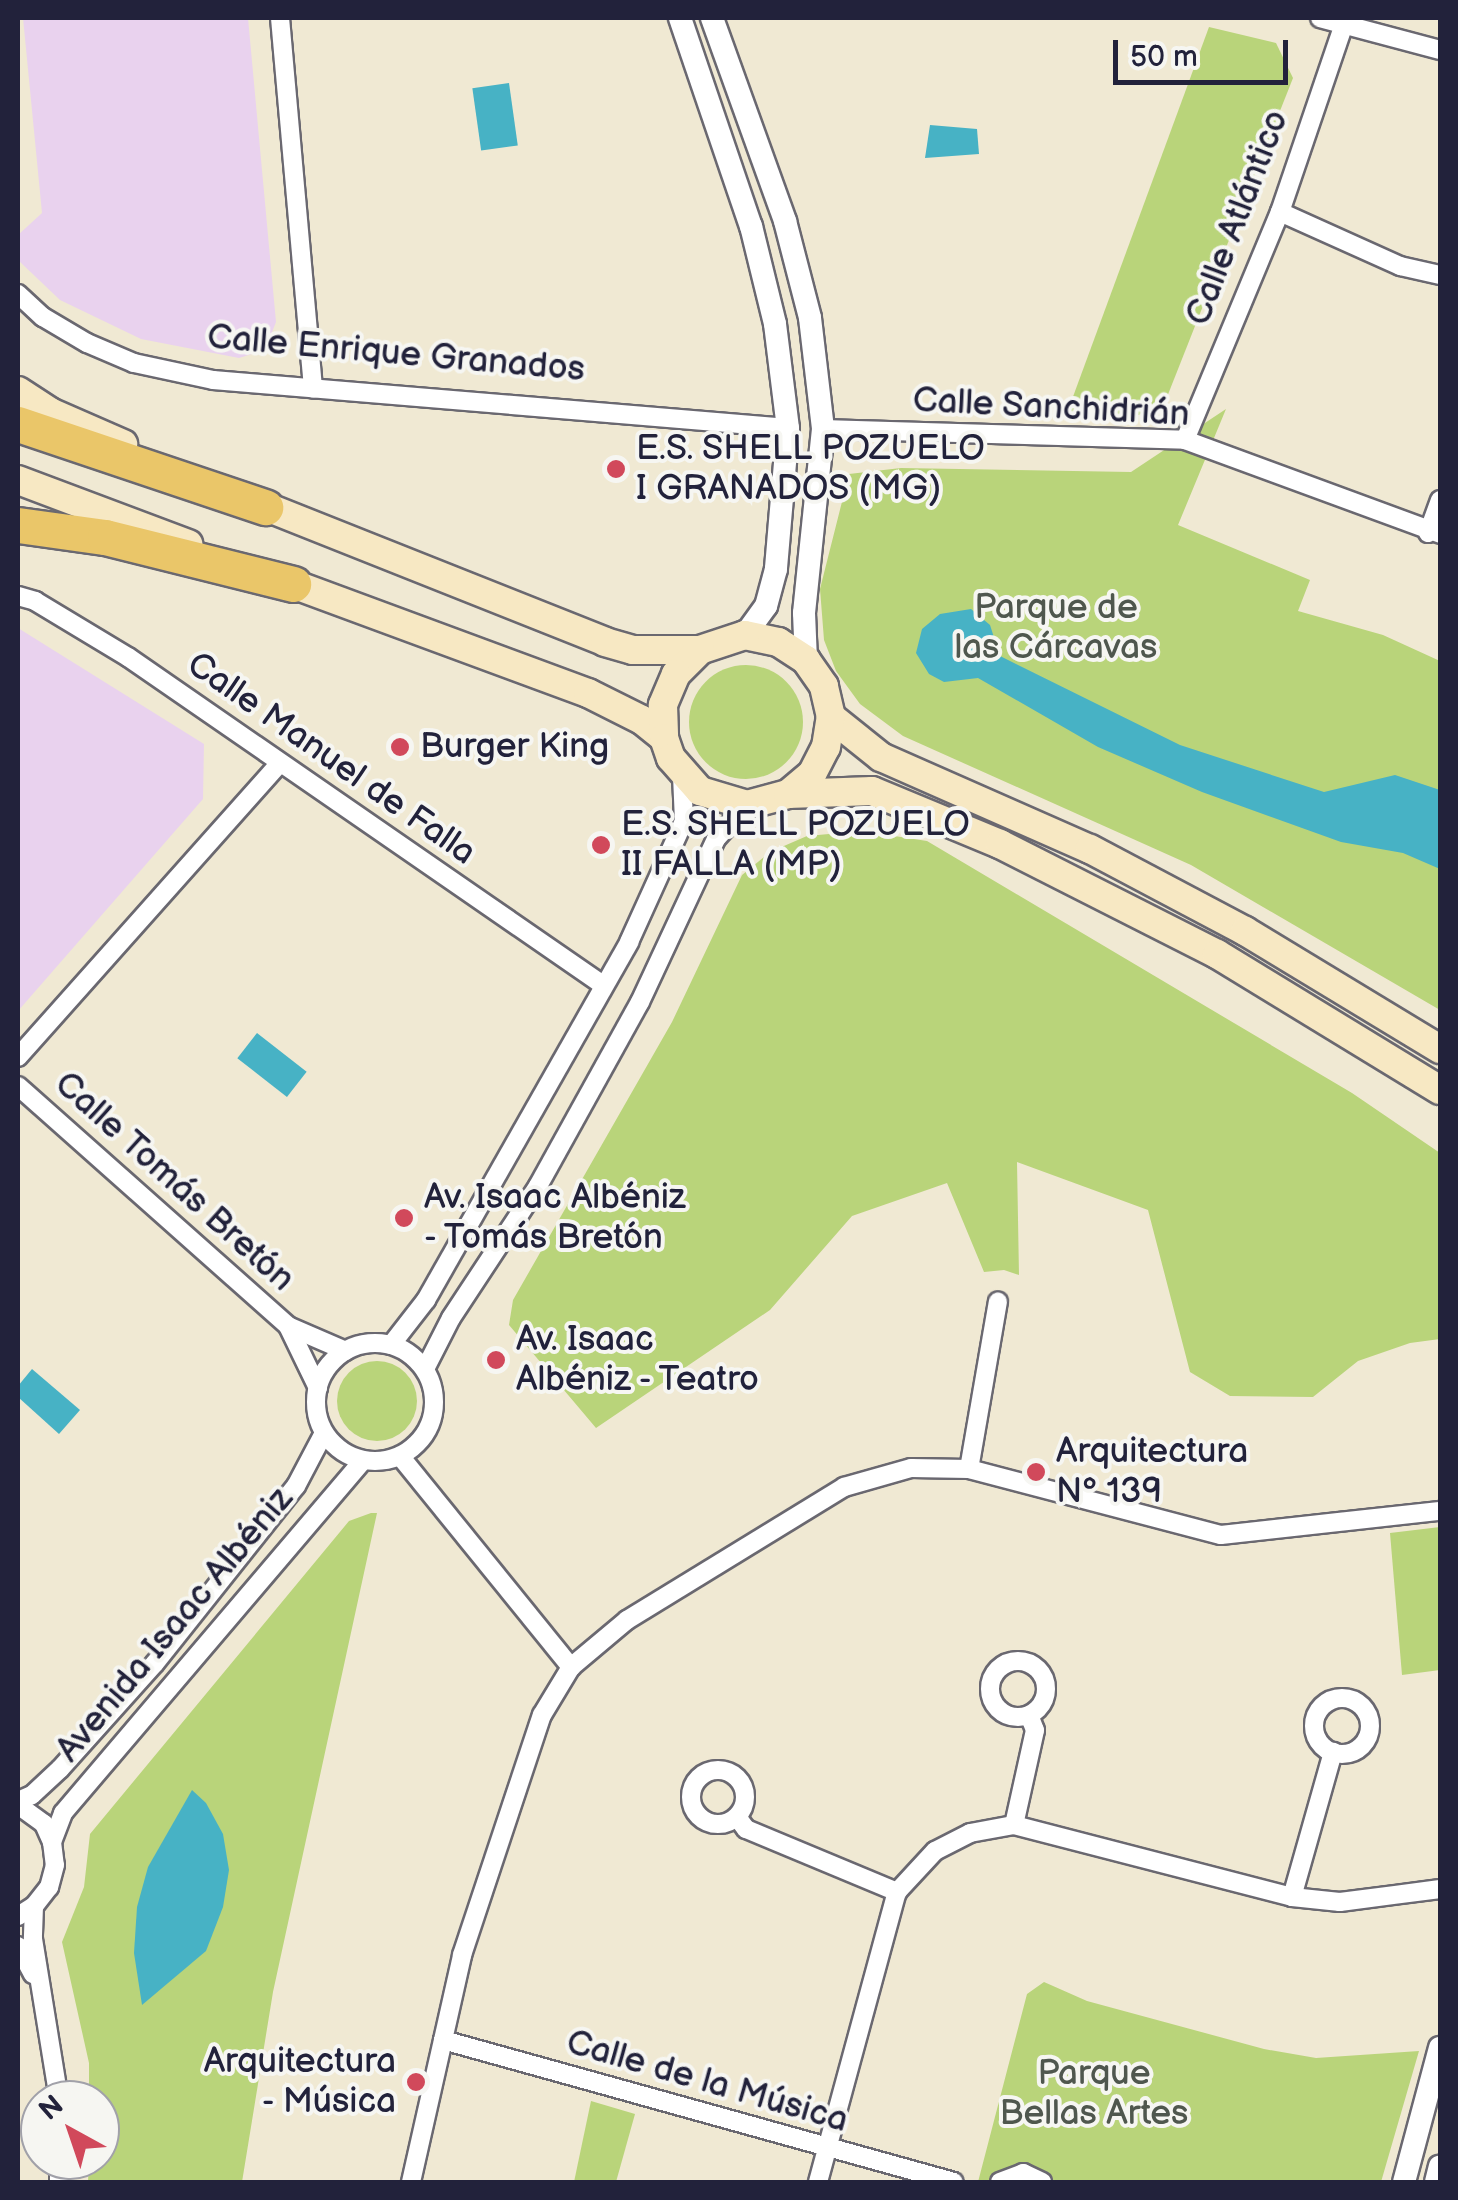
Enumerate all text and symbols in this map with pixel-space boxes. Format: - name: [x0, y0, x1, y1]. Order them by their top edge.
- scale bar: [1118, 20, 1293, 82]
- text: 50 m: [1130, 39, 1198, 75]
- street label: Calle Atlántico: [1178, 105, 1298, 331]
- street label: Calle Enrique Granados: [205, 317, 587, 391]
- street label: Calle Sanchidrián: [911, 380, 1191, 436]
- place label: E.S. SHELL POZUELO I GRANADOS (MG): [636, 428, 986, 510]
- marker: E.S. SHELL POZUELO I GRANADOS (MG): [605, 458, 627, 480]
- park label: Parque de las Cárcavas: [955, 587, 1157, 669]
- street label: Calle Manuel de Falla: [179, 644, 483, 874]
- place label: Burger King: [420, 726, 609, 768]
- marker: Burger King: [389, 736, 411, 758]
- place label: E.S. SHELL POZUELO II FALLA (MP): [621, 804, 971, 886]
- marker: E.S. SHELL POZUELO II FALLA (MP): [590, 834, 612, 856]
- street label: Calle Tomás Bretón: [45, 1063, 303, 1301]
- place label: Av. Isaac Albéniz - Tomás Bretón: [424, 1177, 686, 1259]
- marker: Av. Isaac Albéniz - Tomás Bretón: [393, 1207, 415, 1229]
- place label: Av. Isaac Albéniz - Teatro: [516, 1319, 763, 1401]
- marker: Av. Isaac Albéniz - Teatro: [485, 1349, 507, 1371]
- place label: Arquitectura Nº 139: [1056, 1431, 1248, 1513]
- marker: Arquitectura Nº 139: [1025, 1461, 1047, 1483]
- street label: Avenida Isaac Albéniz: [48, 1479, 302, 1771]
- street label: Calle de la Música: [561, 2022, 853, 2142]
- place label: Arquitectura - Música: [204, 2041, 396, 2123]
- park label: Parque Bellas Artes: [1000, 2053, 1188, 2135]
- marker: Arquitectura - Música: [405, 2071, 427, 2093]
- north arrow: [20, 2080, 120, 2180]
- text: N: [33, 2089, 70, 2128]

